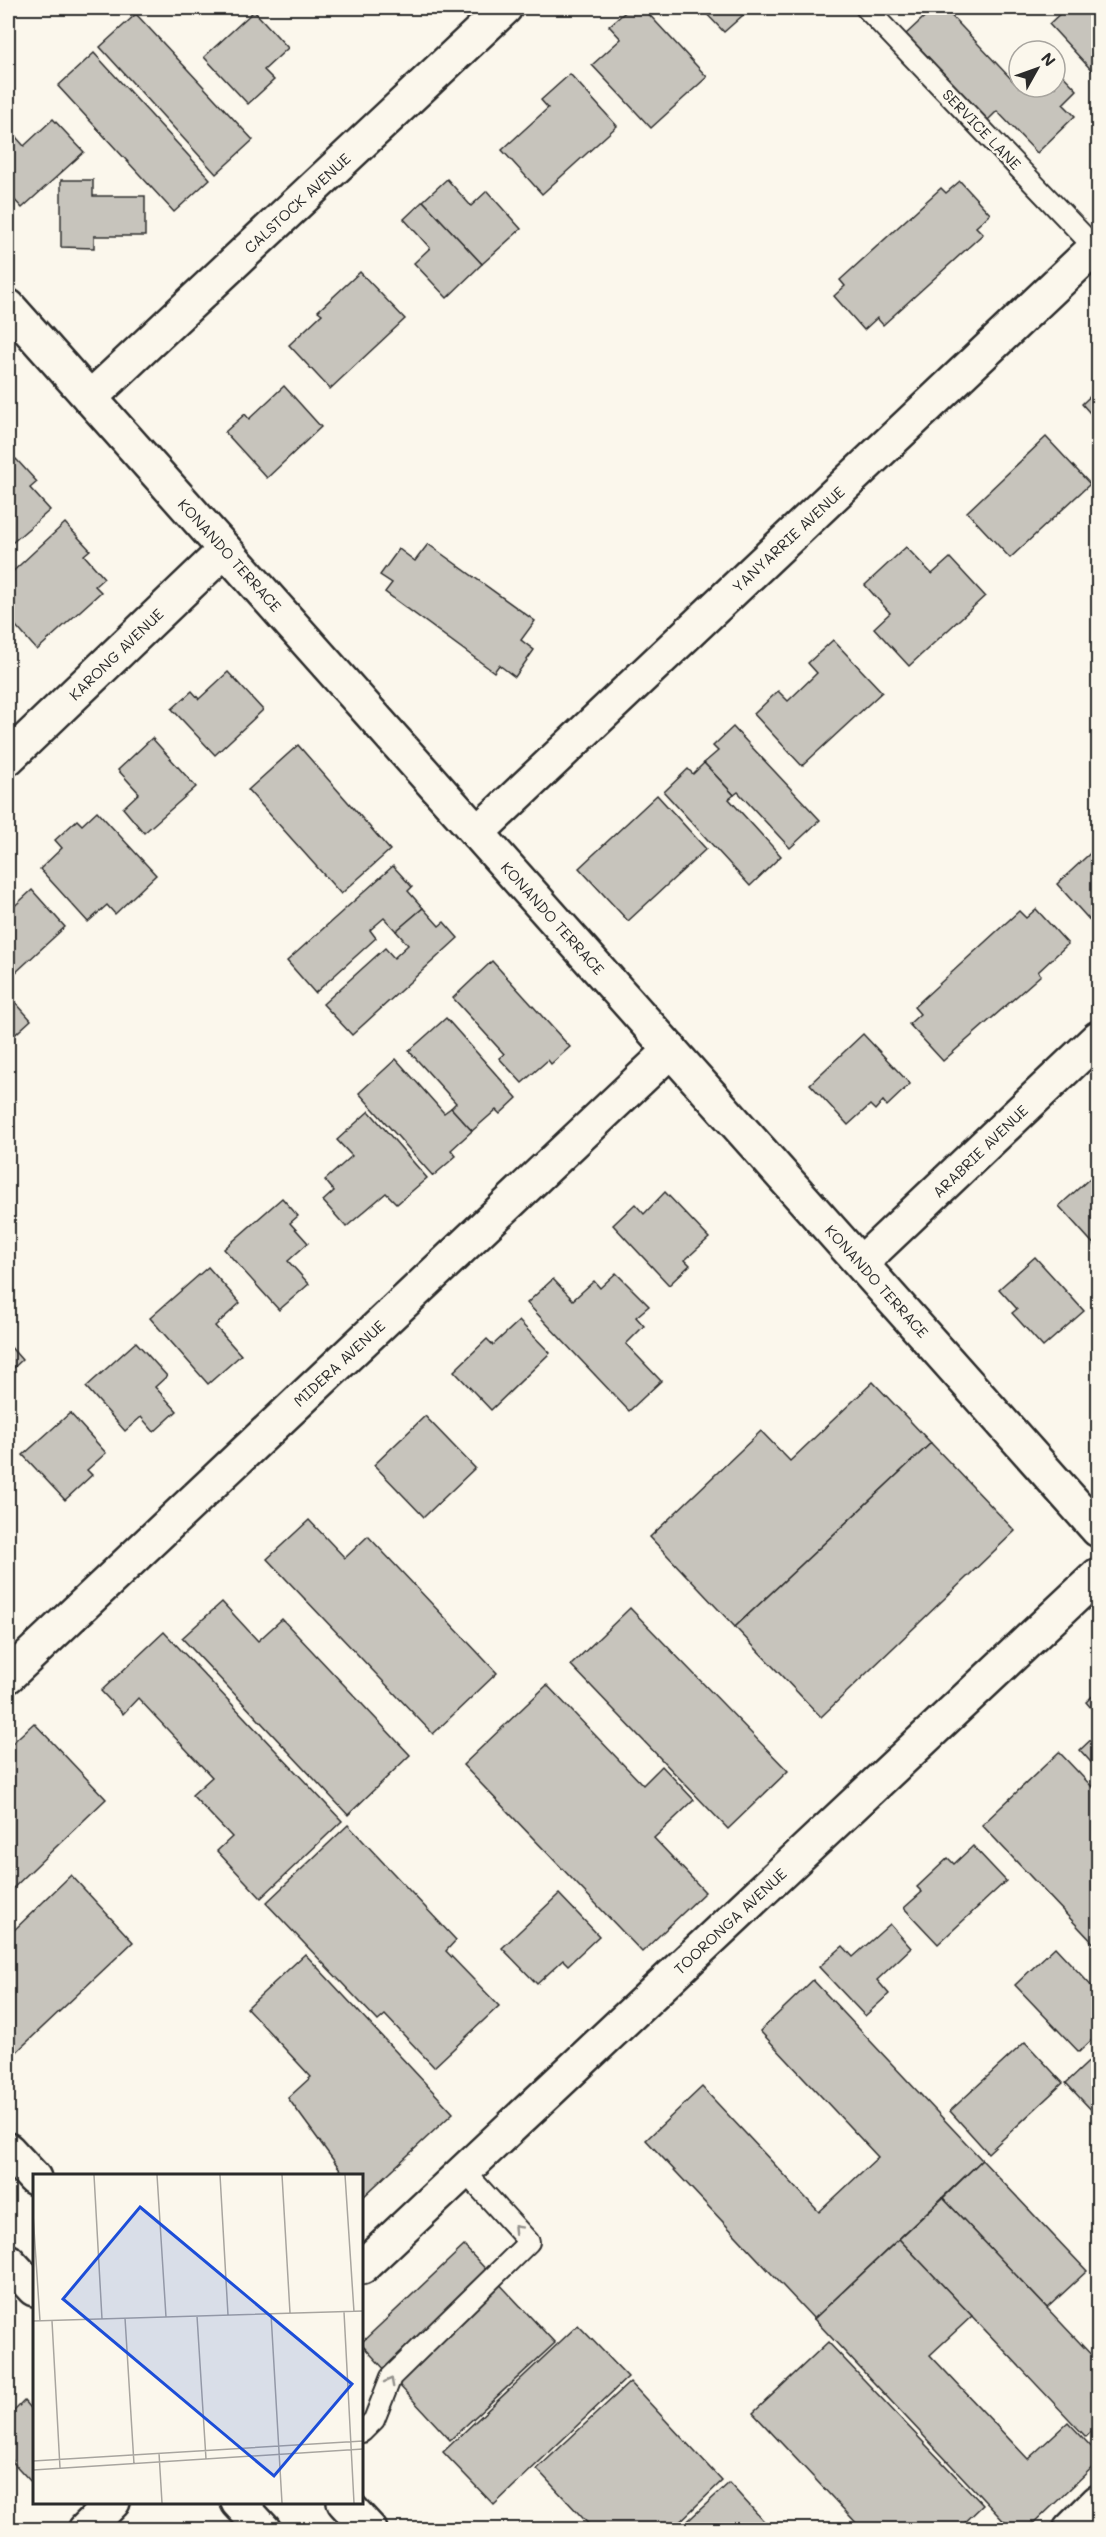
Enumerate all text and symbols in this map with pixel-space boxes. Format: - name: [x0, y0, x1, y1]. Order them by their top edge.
- north arrow: [1007, 39, 1067, 99]
- text: N: [1037, 48, 1061, 70]
- street label: SERVICE LANE: [938, 84, 1026, 174]
- street label: CALSTOCK AVENUE: [240, 148, 355, 257]
- street label: YANYARRIE AVENUE: [728, 481, 849, 596]
- street label: KONANDO TERRACE: [174, 494, 286, 616]
- street label: KARONG AVENUE: [64, 603, 168, 704]
- street label: KONANDO TERRACE: [497, 857, 609, 979]
- street label: ARABRIE AVENUE: [928, 1100, 1032, 1202]
- street label: KONANDO TERRACE: [821, 1220, 933, 1342]
- street label: MIDERA AVENUE: [289, 1315, 389, 1411]
- street label: TOORONGA AVENUE: [669, 1863, 791, 1978]
- inset map: [33, 2174, 363, 2504]
- one-way arrow: [513, 2225, 524, 2235]
- one-way arrow: [383, 2378, 394, 2388]

